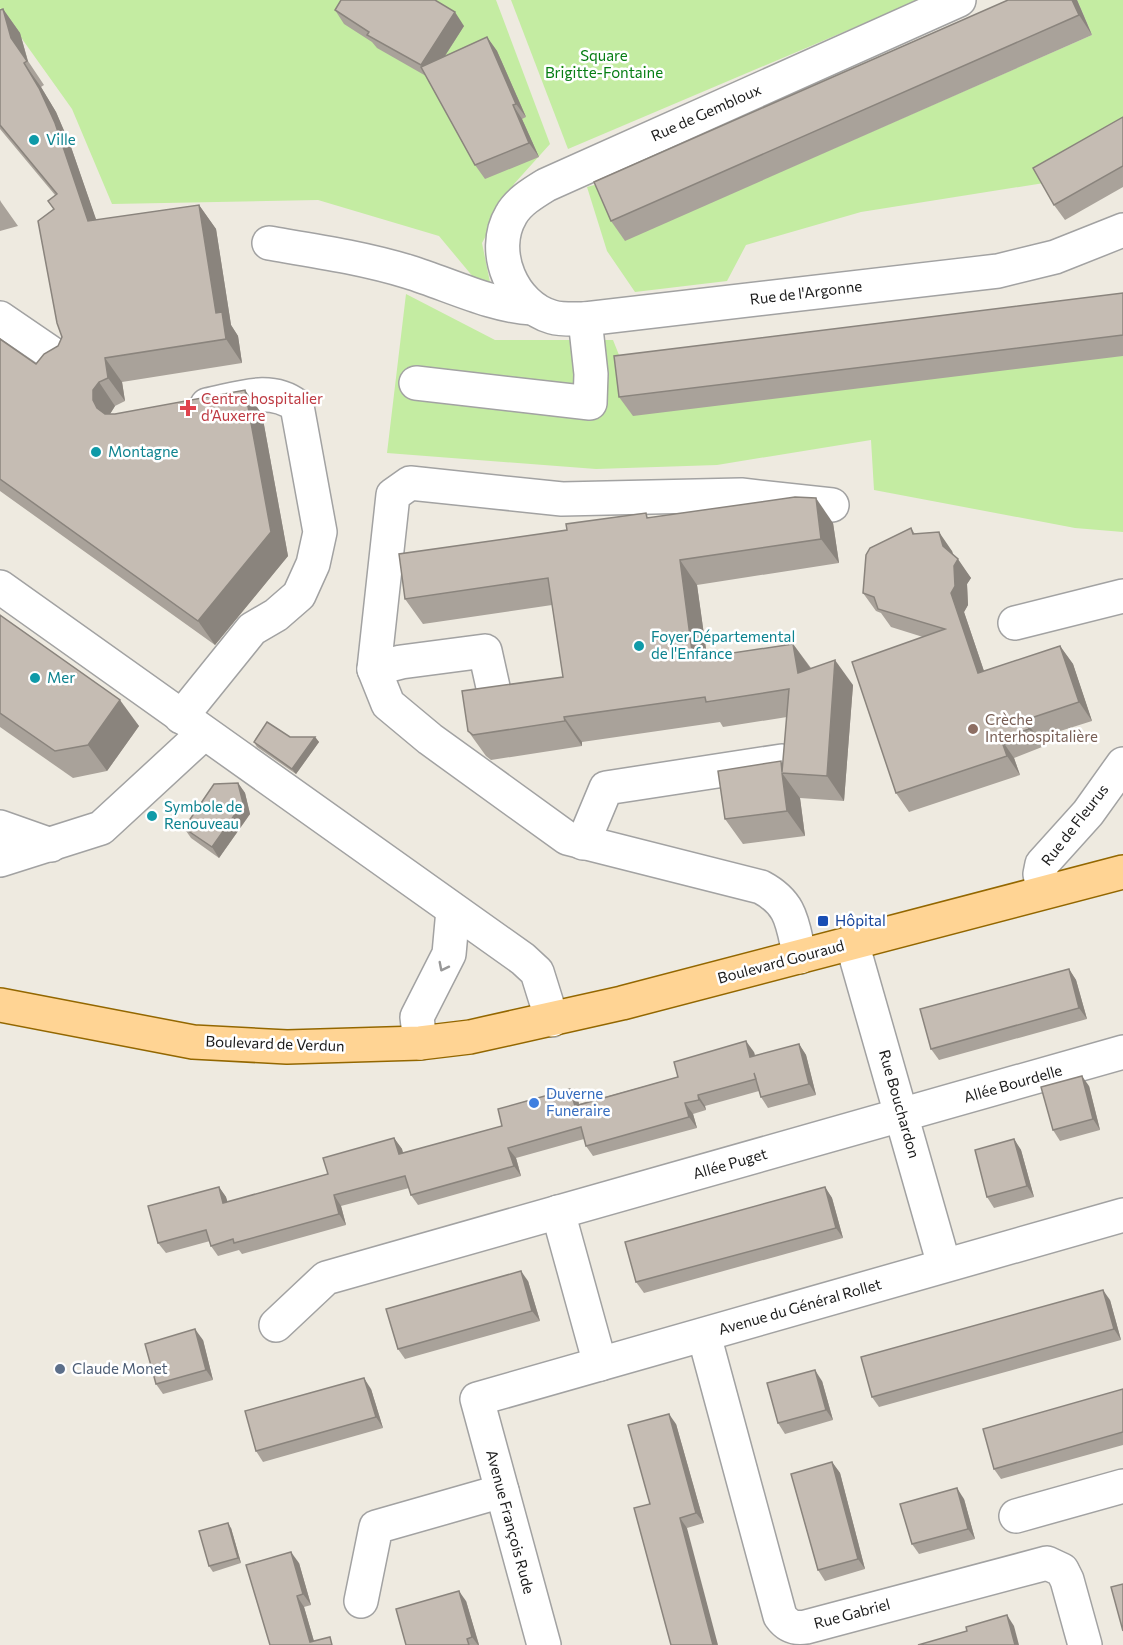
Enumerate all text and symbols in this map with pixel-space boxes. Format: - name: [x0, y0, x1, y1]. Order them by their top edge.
- park label: Square Brigitte-Fontaine: [545, 46, 663, 81]
- street label: Rue de Gembloux: [648, 80, 763, 144]
- place label: Ville: [46, 130, 76, 148]
- marker: Ville: [27, 133, 41, 147]
- street label: Rue de l'Argonne: [749, 276, 863, 308]
- place label: Centre hospitalier d’Auxerre: [201, 389, 323, 424]
- marker: Centre hospitalier d’Auxerre: [179, 399, 197, 417]
- place label: Montagne: [108, 442, 179, 460]
- marker: Montagne: [89, 445, 103, 459]
- place label: Foyer Départemental de l'Enfance: [651, 627, 795, 662]
- marker: Foyer Départemental de l'Enfance: [632, 639, 646, 653]
- place label: Mer: [47, 668, 75, 686]
- marker: Mer: [28, 671, 42, 685]
- place label: Crèche Interhospitalière: [985, 710, 1098, 745]
- marker: Crèche Interhospitalière: [966, 722, 980, 736]
- street label: Rue de Fleurus: [1037, 780, 1112, 869]
- place label: Symbole de Renouveau: [164, 797, 242, 832]
- marker: Symbole de Renouveau: [145, 809, 159, 823]
- place label: Hôpital: [835, 911, 886, 929]
- marker: Hôpital: [816, 914, 830, 928]
- street label: Boulevard Gouraud: [715, 935, 846, 987]
- one-way arrow: [439, 960, 450, 971]
- street label: Boulevard de Verdun: [205, 1032, 345, 1054]
- street label: Rue Bouchardon: [876, 1047, 924, 1160]
- street label: Allée Bourdelle: [961, 1060, 1064, 1106]
- place label: Duverne Funeraire: [546, 1084, 611, 1119]
- marker: Duverne Funeraire: [527, 1096, 541, 1110]
- street label: Allée Puget: [691, 1144, 769, 1182]
- street label: Avenue du Général Rollet: [716, 1274, 883, 1338]
- place label: Claude Monet: [72, 1359, 168, 1377]
- marker: Claude Monet: [53, 1362, 67, 1376]
- street label: Avenue François Rude: [483, 1448, 539, 1596]
- street label: Rue Gabriel: [812, 1594, 892, 1632]

